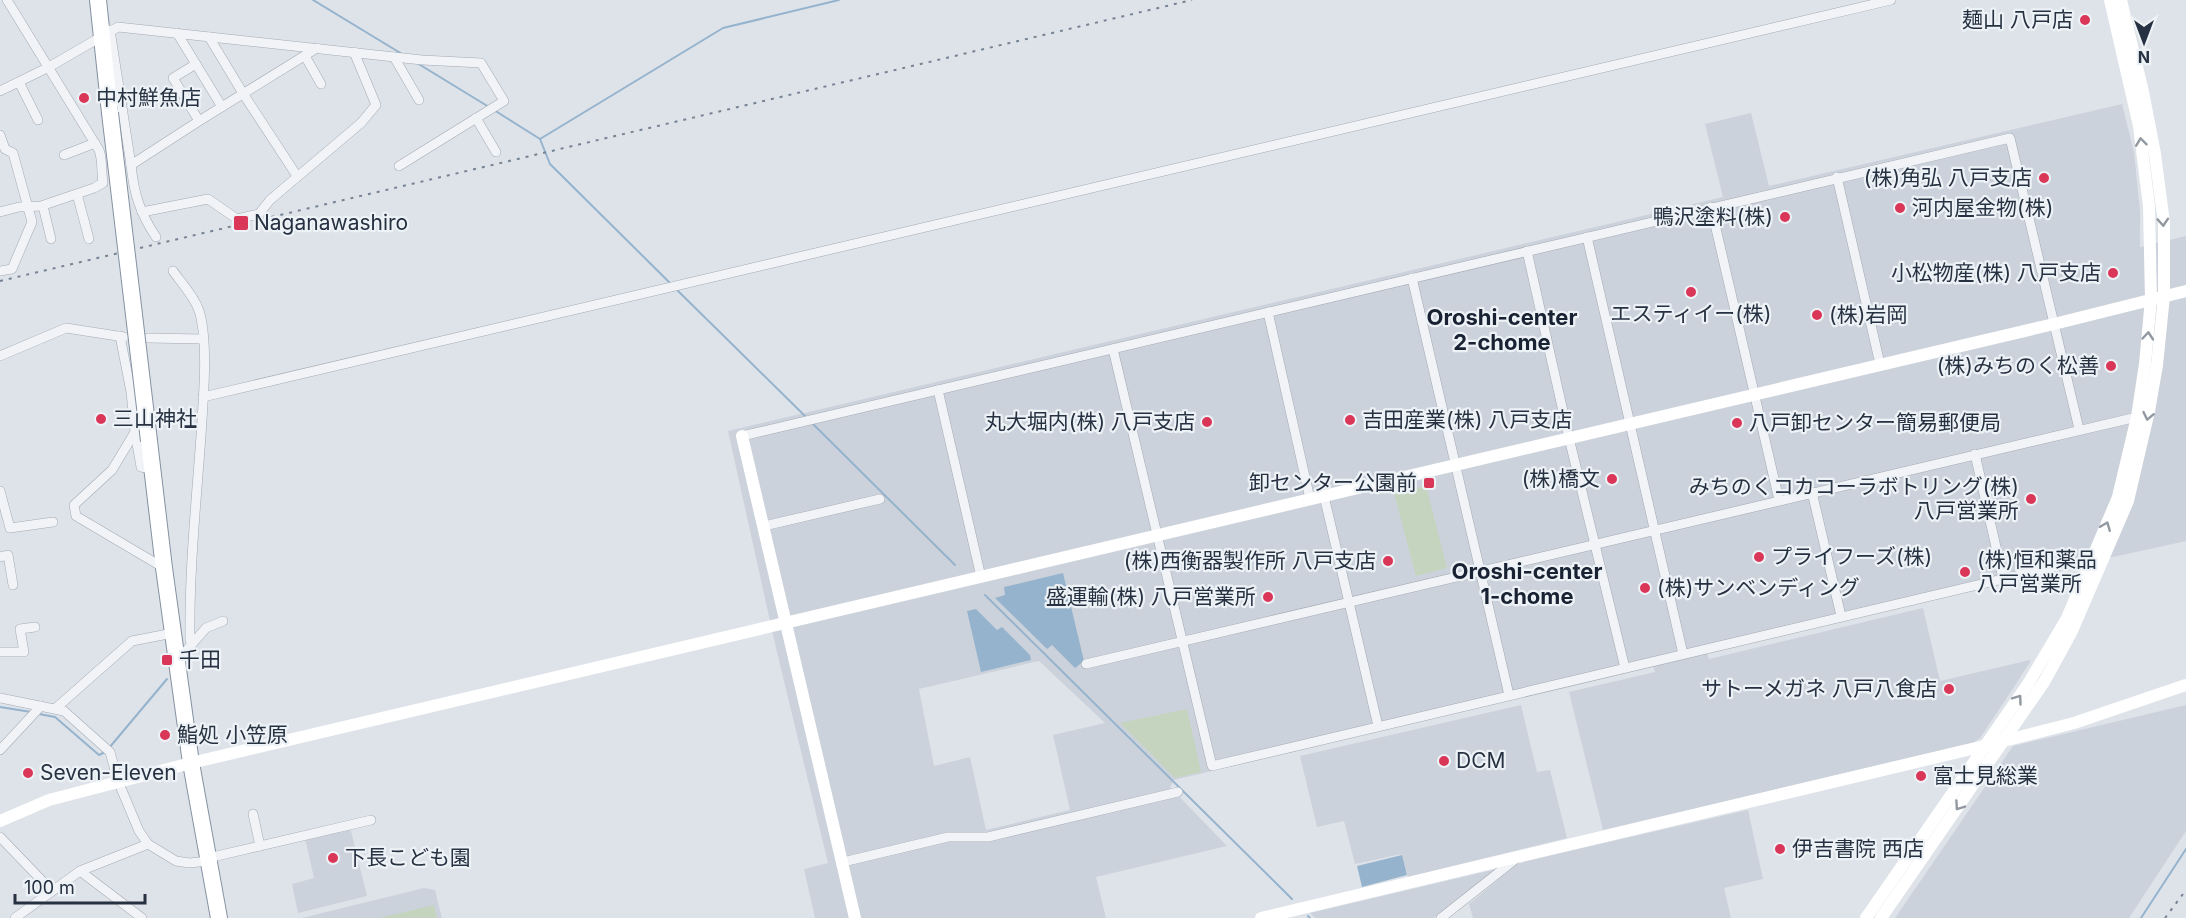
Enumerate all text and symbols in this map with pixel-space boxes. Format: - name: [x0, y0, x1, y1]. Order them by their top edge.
- place label: 麺山 八戸店: [1962, 7, 2073, 32]
- north arrow: [2114, 12, 2174, 72]
- marker: 麺山 八戸店: [2078, 13, 2092, 27]
- text: N: [2138, 47, 2150, 67]
- place label: 中村鮮魚店: [96, 85, 201, 110]
- marker: 中村鮮魚店: [77, 91, 91, 105]
- one-way arrow: [2135, 137, 2148, 146]
- place label: (株)角弘 八戸支店: [1864, 165, 2032, 190]
- marker: (株)角弘 八戸支店: [2037, 171, 2051, 185]
- place label: 河内屋金物(株): [1912, 195, 2053, 220]
- marker: 河内屋金物(株): [1893, 201, 1907, 215]
- place label: 鴨沢塗料(株): [1653, 204, 1773, 229]
- place label: Naganawashiro: [254, 210, 408, 235]
- marker: 鴨沢塗料(株): [1778, 210, 1792, 224]
- marker: Naganawashiro: [232, 214, 250, 232]
- one-way arrow: [2156, 218, 2169, 227]
- place label: 小松物産(株) 八戸支店: [1891, 260, 2101, 285]
- marker: 小松物産(株) 八戸支店: [2106, 266, 2120, 280]
- marker: エスティイー(株): [1684, 285, 1698, 299]
- place label: エスティイー(株): [1610, 301, 1772, 326]
- place label: (株)岩岡: [1829, 302, 1907, 327]
- district label: Oroshi-center 2-chome: [1427, 304, 1577, 355]
- marker: (株)岩岡: [1810, 308, 1824, 322]
- one-way arrow: [2141, 332, 2154, 341]
- place label: (株)みちのく松善: [1937, 353, 2099, 378]
- marker: (株)みちのく松善: [2104, 359, 2118, 373]
- place label: 三山神社: [113, 406, 197, 431]
- place label: 吉田産業(株) 八戸支店: [1362, 407, 1572, 432]
- place label: 丸大堀内(株) 八戸支店: [985, 409, 1195, 434]
- place label: 八戸卸センター簡易郵便局: [1749, 410, 2001, 435]
- one-way arrow: [2142, 411, 2155, 421]
- marker: 三山神社: [94, 412, 108, 426]
- marker: 吉田産業(株) 八戸支店: [1343, 413, 1357, 427]
- marker: 丸大堀内(株) 八戸支店: [1200, 415, 1214, 429]
- marker: 八戸卸センター簡易郵便局: [1730, 416, 1744, 430]
- place label: (株)橋文: [1522, 466, 1600, 491]
- place label: 卸センター公園前: [1249, 470, 1417, 495]
- marker: (株)橋文: [1605, 472, 1619, 486]
- place label: みちのくコカコーラボトリング(株) 八戸営業所: [1689, 474, 2019, 523]
- marker: 卸センター公園前: [1422, 476, 1436, 490]
- marker: みちのくコカコーラボトリング(株) 八戸営業所: [2024, 492, 2038, 506]
- one-way arrow: [2099, 521, 2111, 532]
- place label: プライフーズ(株): [1771, 544, 1932, 569]
- place label: (株)恒和薬品 八戸営業所: [1977, 547, 2097, 596]
- place label: (株)西衡器製作所 八戸支店: [1124, 548, 1376, 573]
- marker: プライフーズ(株): [1752, 550, 1766, 564]
- marker: (株)西衡器製作所 八戸支店: [1381, 554, 1395, 568]
- district label: Oroshi-center 1-chome: [1452, 558, 1602, 609]
- marker: (株)恒和薬品 八戸営業所: [1958, 565, 1972, 579]
- place label: (株)サンベンディング: [1657, 575, 1860, 600]
- marker: (株)サンベンディング: [1638, 581, 1652, 595]
- place label: 盛運輸(株) 八戸営業所: [1046, 584, 1256, 609]
- marker: 盛運輸(株) 八戸営業所: [1261, 590, 1275, 604]
- place label: 千田: [179, 647, 221, 672]
- marker: 千田: [160, 653, 174, 667]
- place label: サトーメガネ 八戸八食店: [1701, 676, 1937, 701]
- marker: サトーメガネ 八戸八食店: [1942, 682, 1956, 696]
- one-way arrow: [2011, 694, 2022, 705]
- place label: 鮨処 小笠原: [177, 722, 288, 747]
- marker: 鮨処 小笠原: [158, 728, 172, 742]
- place label: DCM: [1456, 748, 1505, 773]
- marker: DCM: [1437, 754, 1451, 768]
- place label: Seven-Eleven: [40, 760, 177, 785]
- place label: 富士見総業: [1933, 763, 2038, 788]
- marker: Seven-Eleven: [21, 766, 35, 780]
- marker: 富士見総業: [1914, 769, 1928, 783]
- one-way arrow: [1955, 800, 1966, 811]
- place label: 伊吉書院 西店: [1792, 836, 1924, 861]
- marker: 伊吉書院 西店: [1773, 842, 1787, 856]
- place label: 下長こども園: [345, 845, 471, 870]
- marker: 下長こども園: [326, 851, 340, 865]
- scale bar: [15, 867, 146, 905]
- text: 100 m: [24, 877, 75, 898]

